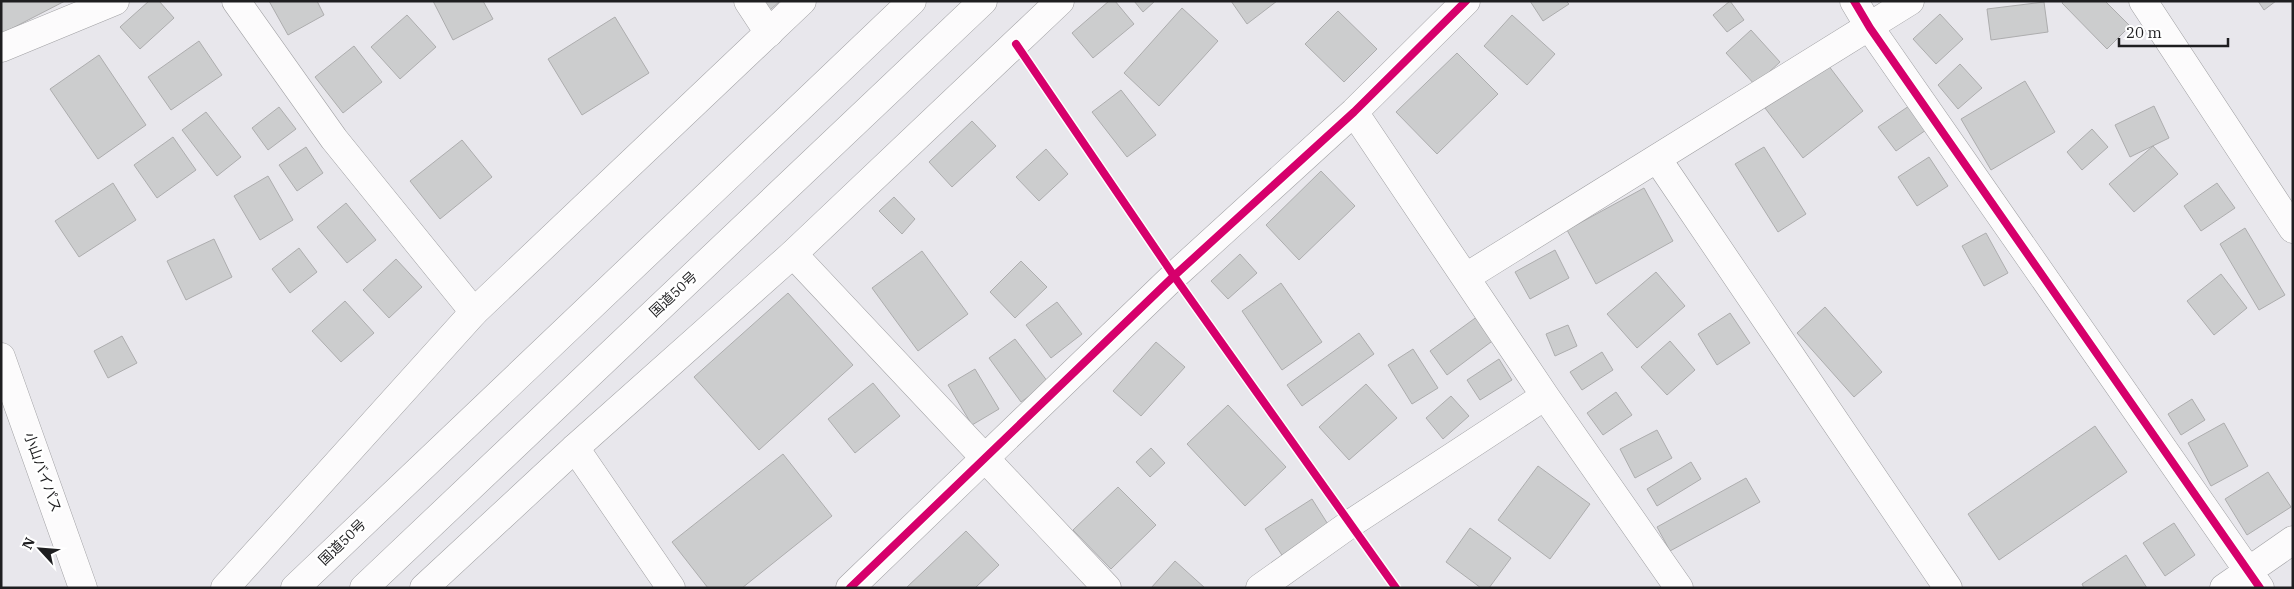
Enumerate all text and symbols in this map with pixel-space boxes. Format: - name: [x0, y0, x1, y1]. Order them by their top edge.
- scale bar: [2119, 15, 2228, 47]
- text: 20 m: [2126, 23, 2162, 42]
- street label: 国道50号: [645, 267, 701, 321]
- street label: 小山バイパス: [20, 430, 66, 514]
- street label: 国道50号: [315, 515, 369, 569]
- north arrow: [15, 524, 65, 574]
- text: N: [18, 534, 39, 552]

